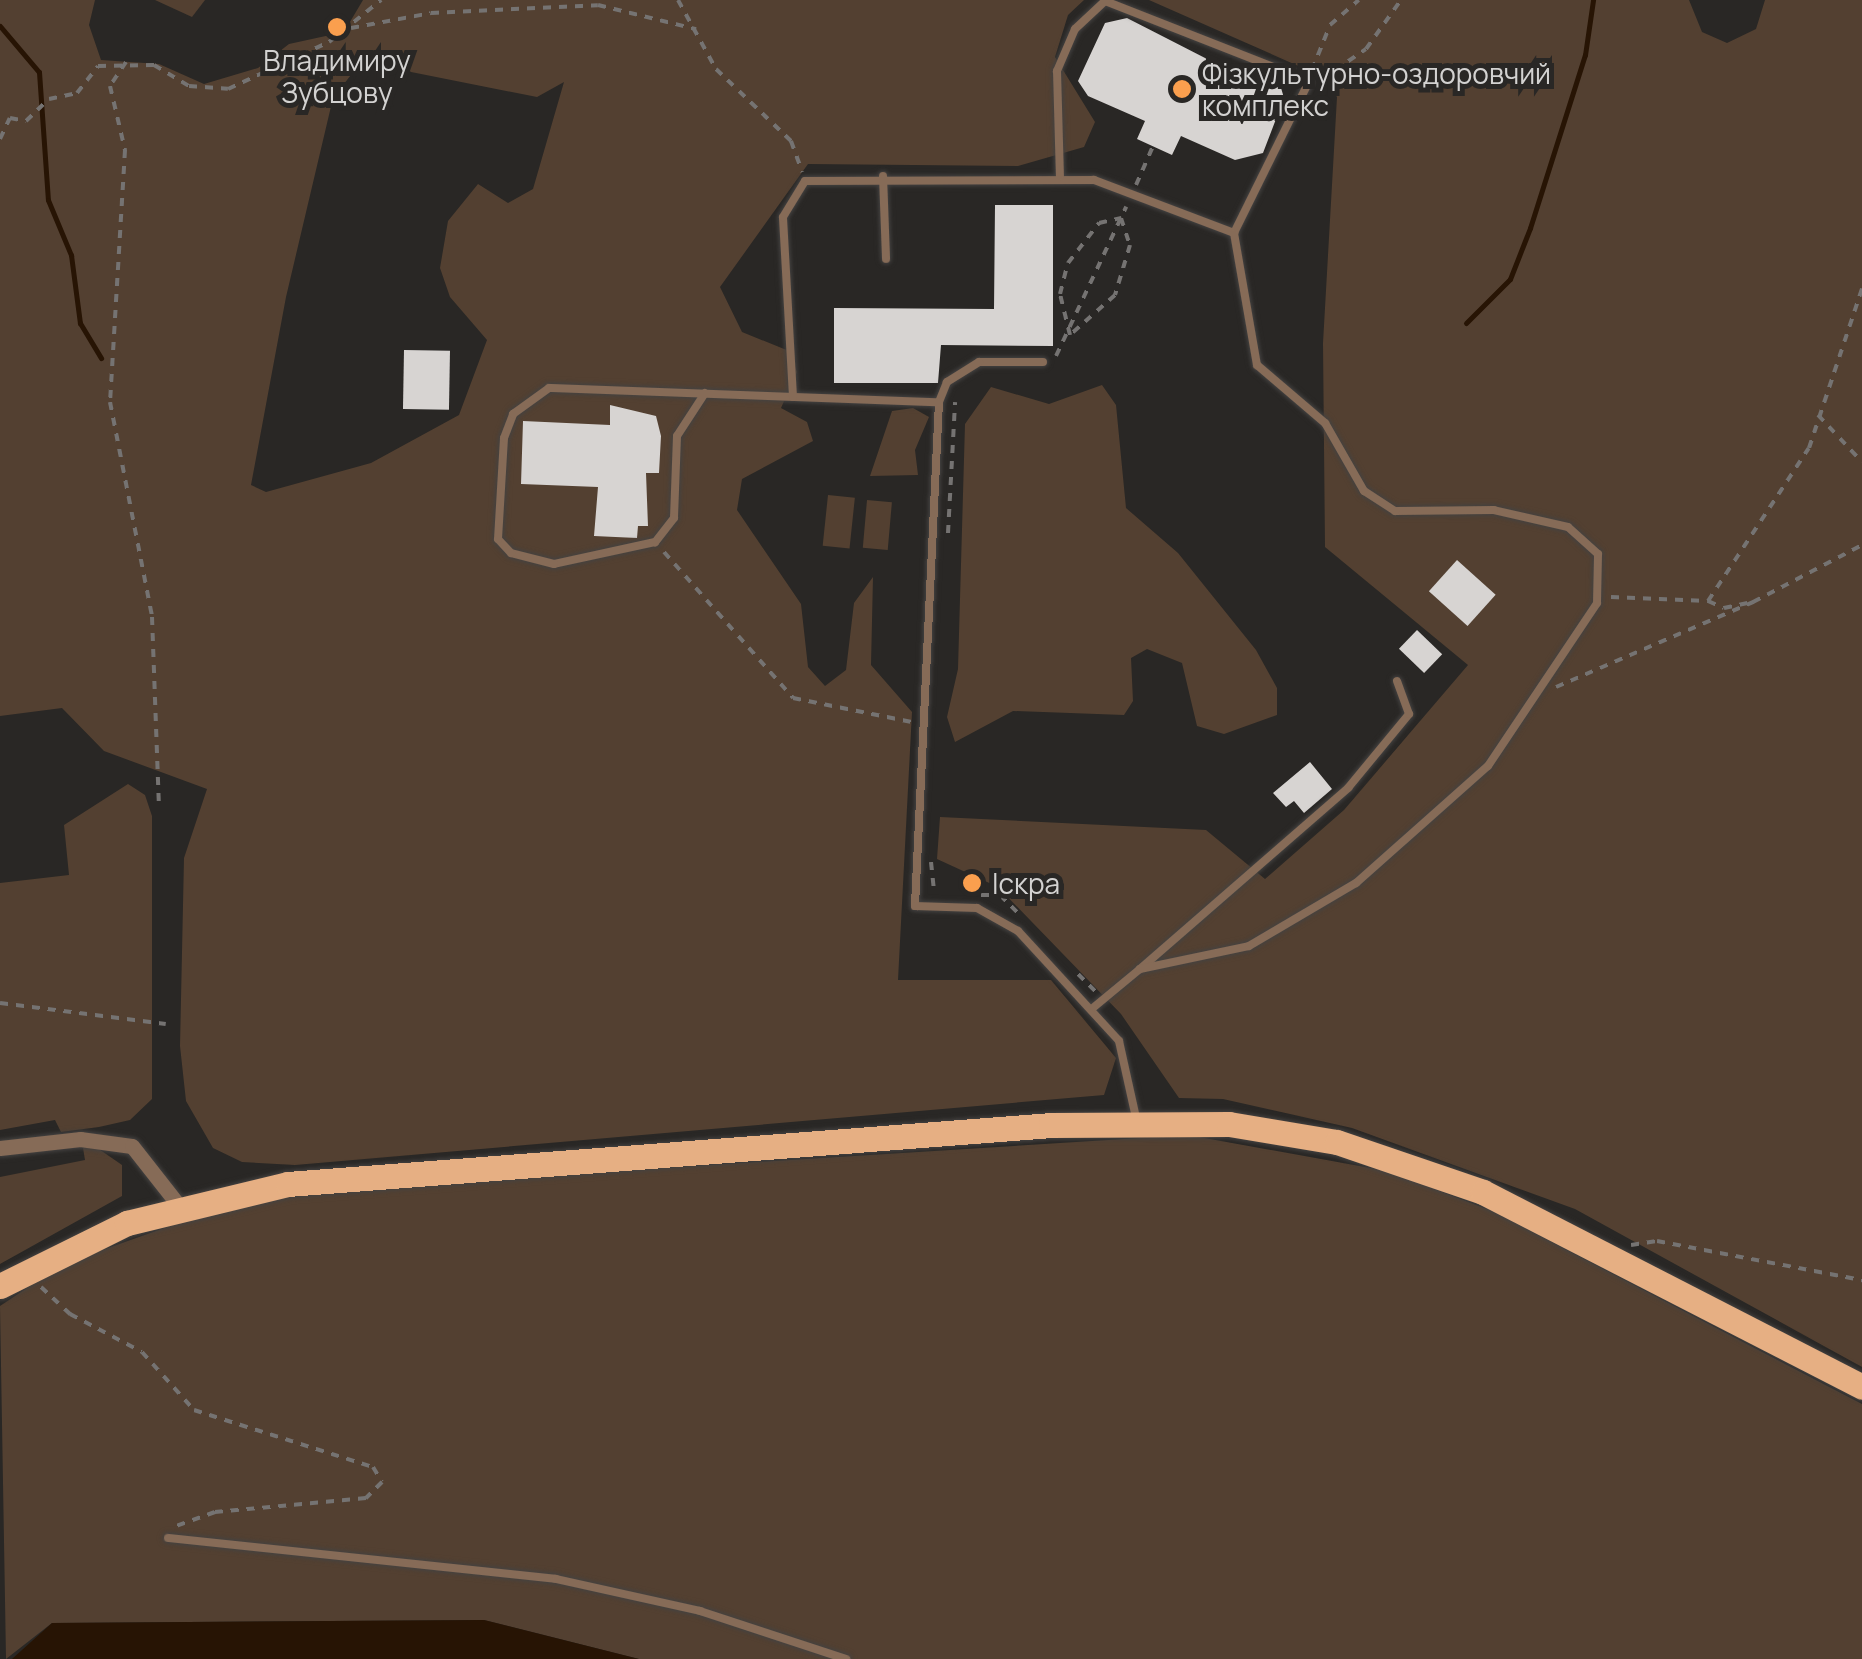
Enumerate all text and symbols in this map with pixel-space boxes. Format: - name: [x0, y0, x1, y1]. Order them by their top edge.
- marker: Владимиру Зубцову: [326, 16, 348, 38]
- place label: Владимиру Зубцову: [263, 43, 411, 109]
- place label: Фізкультурно-оздоровчий комплекс: [1202, 56, 1551, 122]
- marker: Фізкультурно-оздоровчий комплекс: [1171, 78, 1193, 100]
- place label: Іскра: [992, 866, 1060, 900]
- marker: Іскра: [961, 872, 983, 894]

